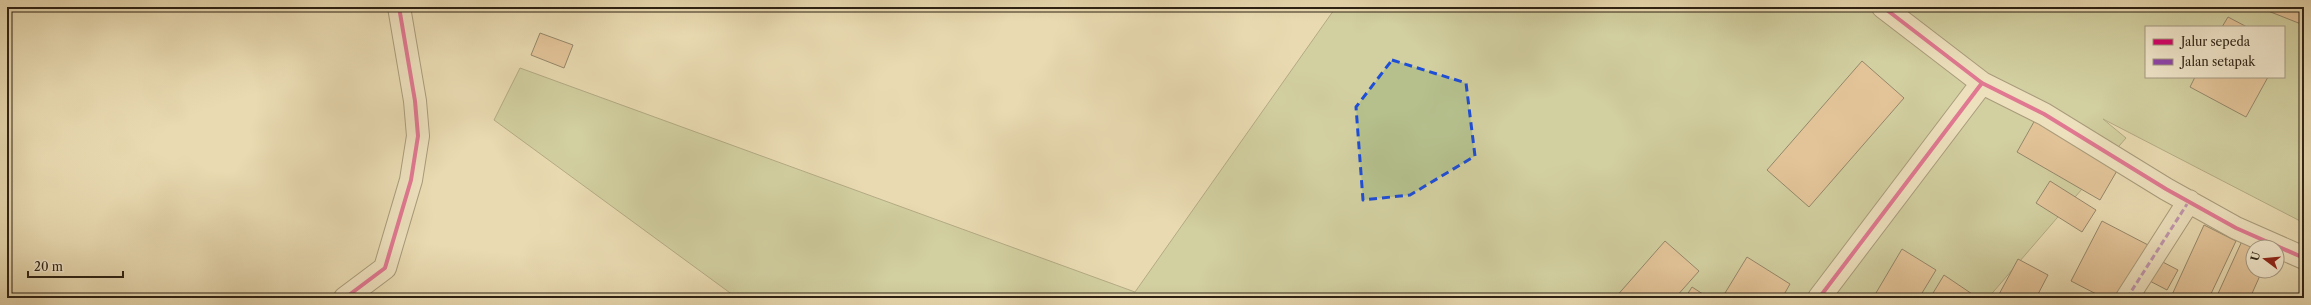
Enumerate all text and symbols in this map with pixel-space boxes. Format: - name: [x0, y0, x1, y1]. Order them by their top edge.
- legend: [2145, 26, 2285, 78]
- text: Jalur sepeda: [2179, 34, 2251, 49]
- text: Jalan setapak: [2179, 54, 2256, 69]
- north arrow: [2245, 239, 2285, 279]
- text: U: [2247, 250, 2263, 262]
- scale bar: [28, 253, 123, 279]
- text: 20 m: [34, 259, 63, 274]

